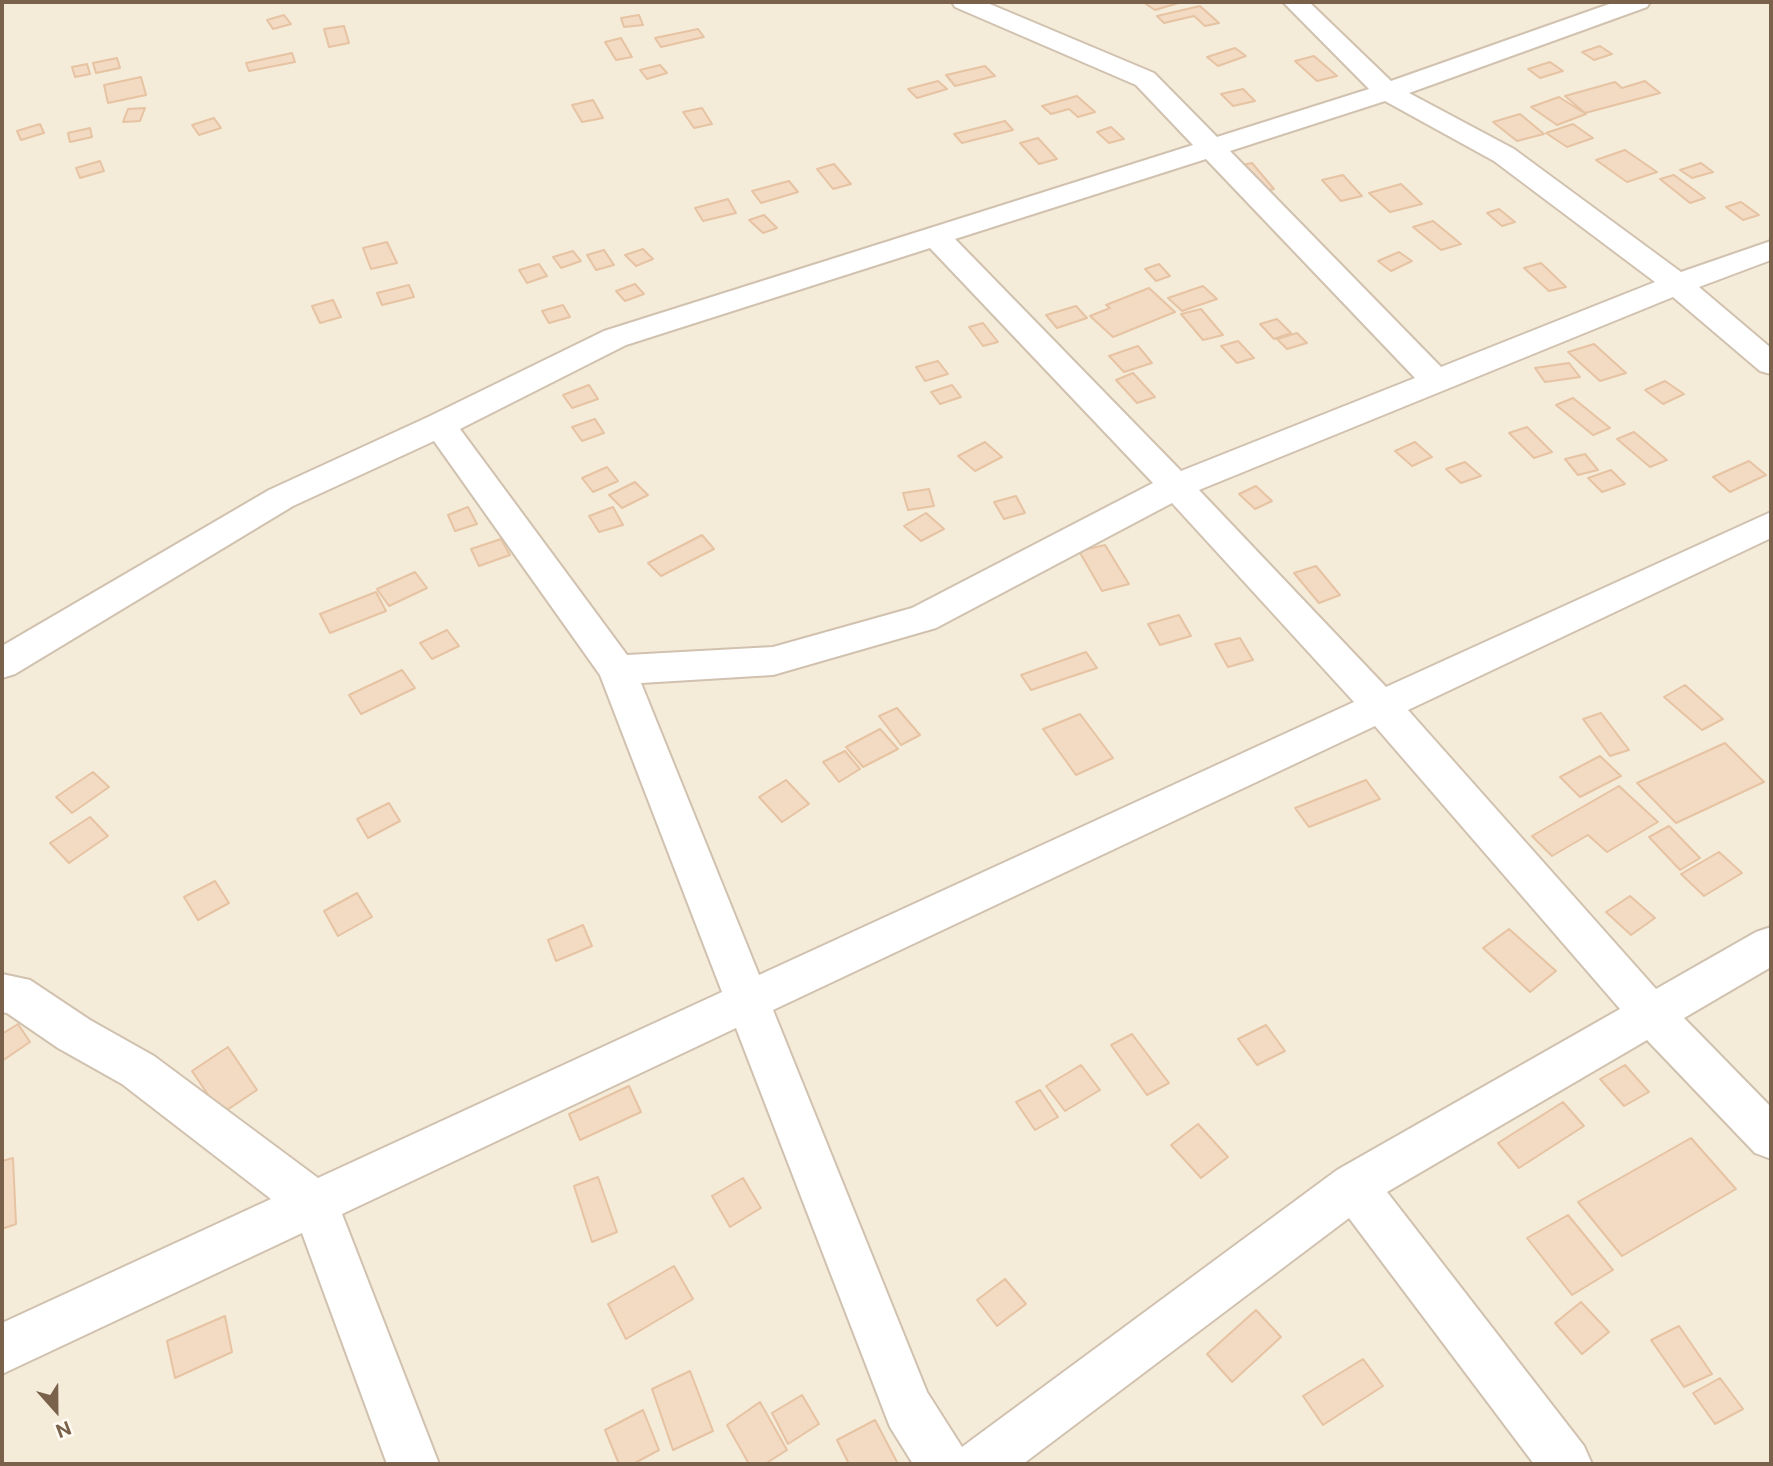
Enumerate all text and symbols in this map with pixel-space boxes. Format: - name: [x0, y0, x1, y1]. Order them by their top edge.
- north arrow: [21, 1375, 91, 1445]
- text: N: [53, 1417, 74, 1443]

